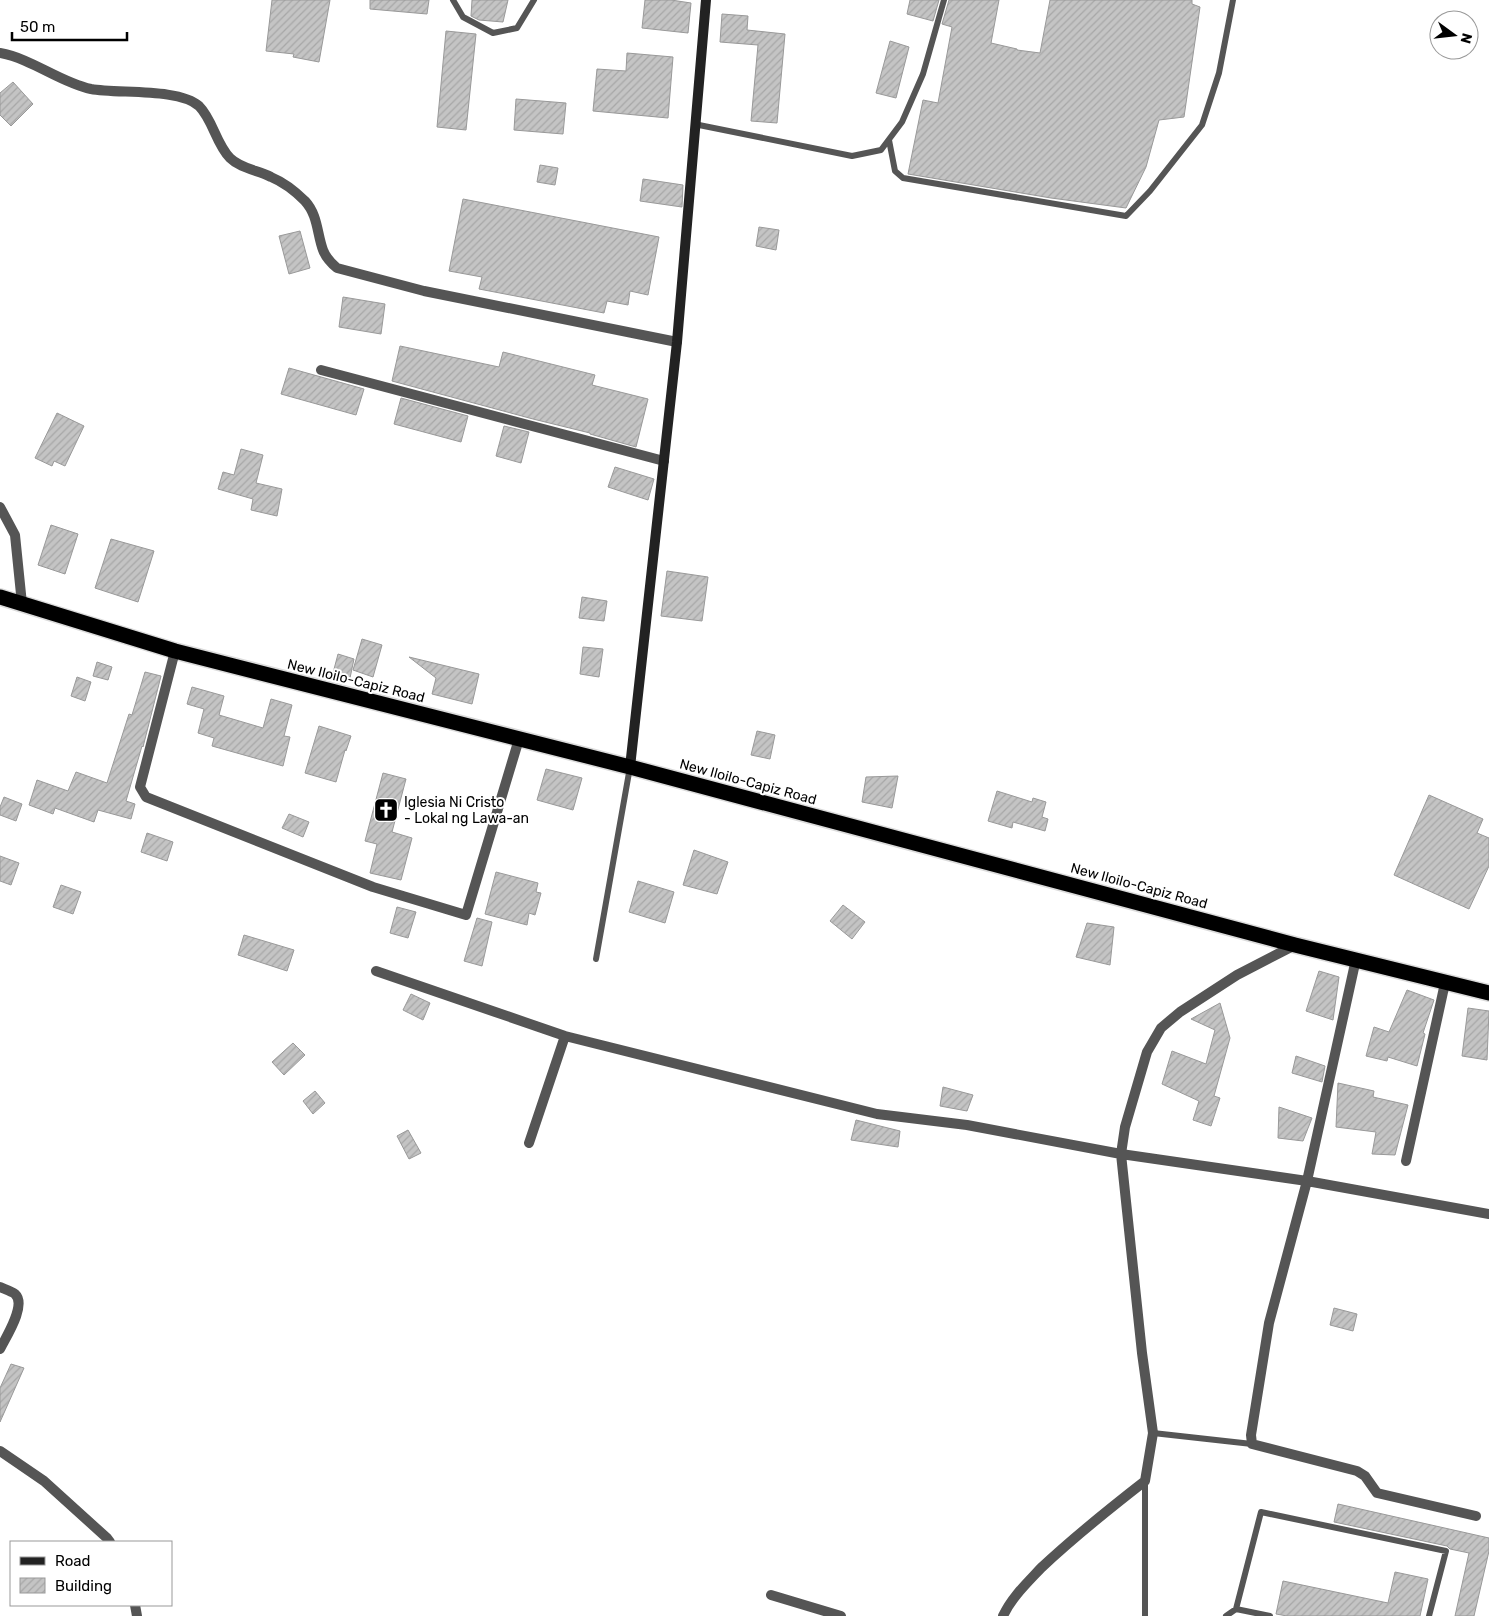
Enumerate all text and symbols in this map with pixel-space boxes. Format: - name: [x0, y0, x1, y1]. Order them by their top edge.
- scale bar: [12, 10, 128, 42]
- north arrow: [1429, 10, 1479, 60]
- text: 50 m: [20, 18, 55, 36]
- text: N: [1457, 31, 1476, 45]
- street label: New Iloilo-Capiz Road: [285, 656, 427, 706]
- street label: New Iloilo-Capiz Road: [678, 756, 818, 808]
- place label: Iglesia Ni Cristo - Lokal ng Lawa-an: [404, 794, 529, 827]
- church icon: Iglesia Ni Cristo - Lokal ng Lawa-an: [373, 797, 399, 823]
- street label: New Iloilo-Capiz Road: [1069, 860, 1209, 912]
- legend: [10, 1541, 172, 1606]
- text: Road: [55, 1552, 91, 1570]
- text: Building: [55, 1577, 112, 1595]

